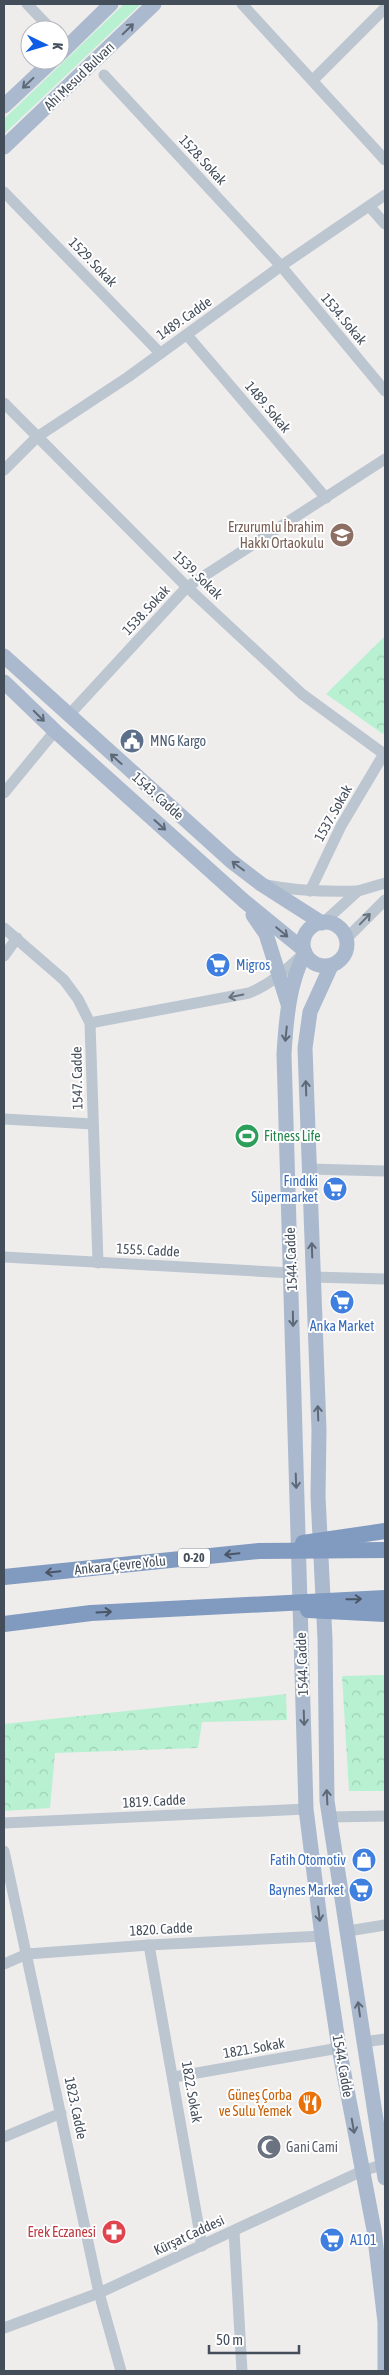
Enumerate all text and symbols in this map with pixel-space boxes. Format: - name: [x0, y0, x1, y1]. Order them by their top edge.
- north arrow: [20, 20, 70, 70]
- one-way arrow: [122, 23, 134, 35]
- street label: Ahi Mesud Bulvarı: [41, 39, 117, 113]
- text: K: [50, 42, 66, 50]
- one-way arrow: [22, 77, 35, 89]
- street label: 1528. Sokak: [176, 132, 230, 188]
- street label: 1529. Sokak: [66, 234, 120, 290]
- street label: 1534. Sokak: [318, 290, 370, 348]
- street label: 1489. Cadde: [154, 293, 214, 343]
- street label: 1489. Sokak: [242, 378, 294, 436]
- place label: Erzurumlu İbrahim Hakkı Ortaokulu: [228, 519, 324, 551]
- school or university icon: Erzurumlu İbrahim Hakkı Ortaokulu: [329, 522, 355, 548]
- street label: 1539. Sokak: [170, 548, 226, 602]
- street label: 1538. Sokak: [119, 582, 173, 638]
- one-way arrow: [33, 710, 45, 722]
- public building icon: MNG Kargo: [119, 728, 145, 754]
- place label: MNG Kargo: [150, 733, 206, 749]
- one-way arrow: [109, 753, 122, 765]
- street label: 1543. Cadde: [129, 769, 187, 823]
- street label: 1537. Sokak: [311, 782, 355, 844]
- one-way arrow: [153, 819, 166, 831]
- one-way arrow: [232, 861, 245, 872]
- one-way arrow: [359, 913, 372, 925]
- one-way arrow: [275, 926, 288, 937]
- supermarket icon: Migros: [205, 952, 231, 978]
- place label: Migros: [236, 957, 270, 973]
- one-way arrow: [229, 992, 245, 1001]
- one-way arrow: [281, 1025, 291, 1041]
- street label: 1547. Cadde: [68, 1046, 86, 1110]
- one-way arrow: [301, 1080, 311, 1096]
- sports icon: Fitness Life: [234, 1123, 260, 1149]
- place label: Fitness Life: [264, 1128, 321, 1144]
- place label: Fındıki Süpermarket: [251, 1173, 318, 1205]
- supermarket icon: Fındıki Süpermarket: [322, 1176, 348, 1202]
- street label: 1544. Cadde: [282, 1227, 300, 1291]
- street label: 1555. Cadde: [116, 1240, 180, 1260]
- one-way arrow: [308, 1243, 317, 1259]
- supermarket icon: Anka Market: [329, 1289, 355, 1315]
- one-way arrow: [288, 1310, 297, 1326]
- place label: Anka Market: [310, 1318, 374, 1334]
- one-way arrow: [314, 1405, 323, 1421]
- one-way arrow: [292, 1473, 301, 1489]
- road number: O-20: [178, 1549, 210, 1568]
- one-way arrow: [224, 1549, 240, 1559]
- street label: Ankara Çevre Yolu: [74, 1552, 166, 1578]
- one-way arrow: [45, 1567, 61, 1577]
- one-way arrow: [346, 1594, 362, 1604]
- one-way arrow: [96, 1608, 112, 1617]
- street label: 1544. Cadde: [293, 1632, 311, 1696]
- one-way arrow: [299, 1709, 308, 1725]
- one-way arrow: [323, 1789, 332, 1805]
- street label: 1819. Cadde: [122, 1791, 186, 1811]
- shop icon: Fatih Otomotiv: [351, 1847, 377, 1873]
- place label: Fatih Otomotiv: [270, 1852, 346, 1868]
- supermarket icon: Baynes Market: [348, 1877, 374, 1903]
- place label: Baynes Market: [269, 1882, 344, 1898]
- one-way arrow: [314, 1906, 324, 1922]
- street label: 1820. Cadde: [129, 1919, 193, 1939]
- one-way arrow: [354, 2002, 364, 2018]
- street label: 1544. Cadde: [330, 2034, 356, 2098]
- street label: 1821. Sokak: [222, 2035, 286, 2061]
- street label: 1822. Sokak: [179, 2060, 205, 2124]
- street label: 1823. Cadde: [62, 2075, 90, 2141]
- place label: Güneş Çorba ve Sulu Yemek: [219, 2087, 292, 2119]
- restaurant icon: Güneş Çorba ve Sulu Yemek: [297, 2090, 323, 2116]
- one-way arrow: [349, 2118, 359, 2134]
- mosque icon: Gani Cami: [256, 2134, 282, 2160]
- place label: Gani Cami: [286, 2139, 338, 2155]
- street label: Kürşat Caddesi: [151, 2212, 227, 2258]
- pharmacy icon: Erek Eczanesi: [101, 2219, 127, 2245]
- place label: Erek Eczanesi: [27, 2224, 96, 2240]
- supermarket icon: A101: [319, 2227, 345, 2253]
- place label: A101: [350, 2232, 377, 2248]
- scale bar: [209, 2322, 299, 2354]
- text: 50 m: [216, 2331, 243, 2348]

